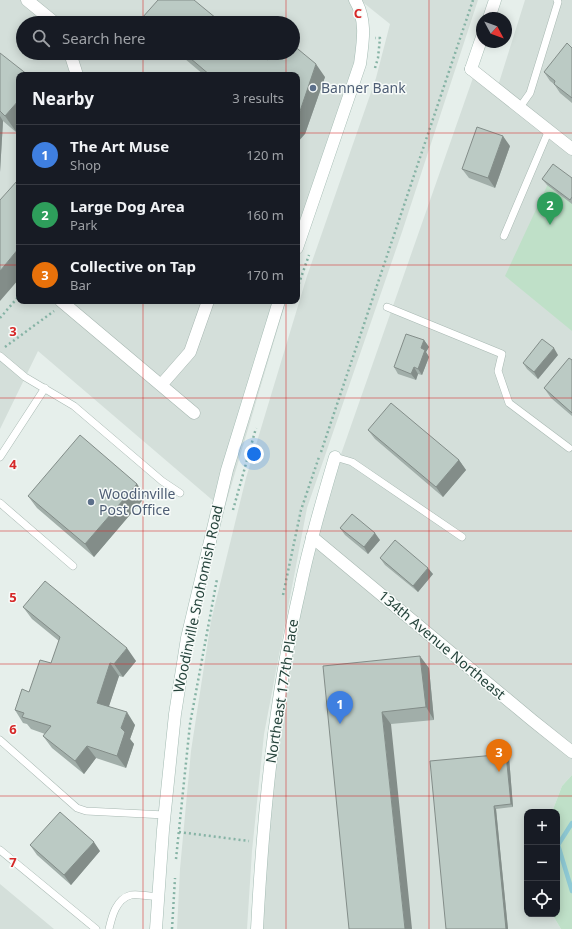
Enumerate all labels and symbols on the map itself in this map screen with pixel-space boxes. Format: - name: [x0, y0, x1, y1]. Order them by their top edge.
- text: C: [354, 4, 362, 22]
- north arrow: [476, 12, 512, 48]
- place label: Banner Bank: [321, 78, 406, 97]
- marker: Banner Bank: [308, 83, 318, 93]
- pin: 2: [537, 192, 563, 225]
- text: 3: [9, 322, 17, 340]
- your location: [244, 444, 264, 464]
- text: 4: [9, 455, 17, 473]
- place label: Woodinville Post Office: [99, 484, 176, 519]
- marker: Woodinville Post Office: [86, 497, 96, 507]
- street label: Woodinville Snohomish Road: [168, 503, 227, 694]
- street label: 134th Avenue Northeast: [375, 586, 510, 703]
- text: 5: [9, 588, 17, 606]
- street label: Northeast 177th Place: [261, 617, 302, 764]
- pin: 1: [327, 691, 353, 724]
- text: 6: [9, 720, 17, 738]
- pin: 3: [486, 739, 512, 772]
- text: 7: [9, 853, 17, 871]

